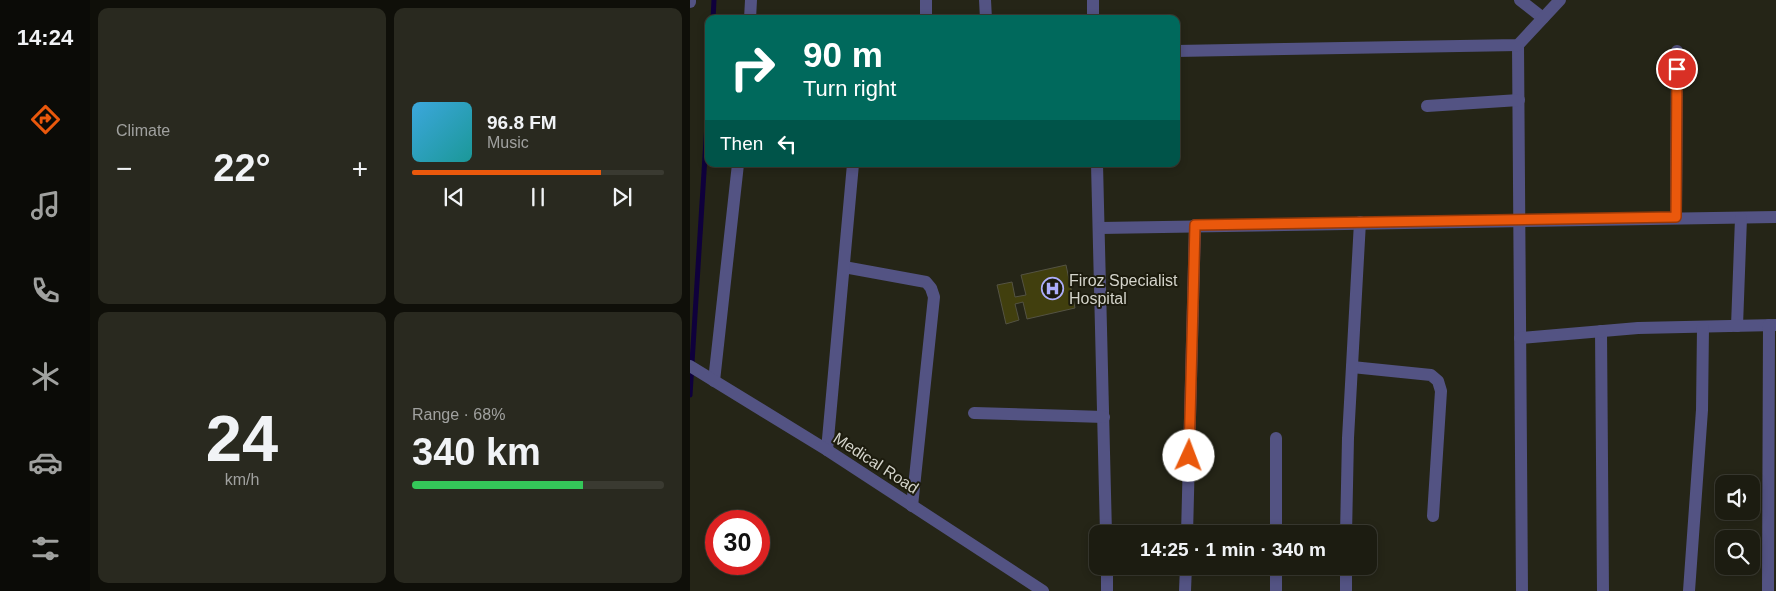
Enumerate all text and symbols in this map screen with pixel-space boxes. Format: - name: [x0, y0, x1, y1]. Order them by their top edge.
- text: 14:24: [17, 25, 73, 50]
- icon: right: [720, 35, 785, 100]
- text: 90 m: [803, 35, 883, 74]
- pin: [1656, 48, 1698, 90]
- icon: arrive: [1663, 55, 1691, 83]
- text: Turn right: [803, 76, 896, 101]
- icon: directions: [28, 102, 63, 137]
- text: 96.8 FM: [487, 112, 557, 133]
- text: Climate: [116, 122, 170, 139]
- icon: left: [773, 130, 801, 158]
- text: Then: [720, 133, 763, 154]
- text: Music: [487, 134, 529, 151]
- text: 22°: [213, 147, 271, 189]
- text: −: [116, 153, 132, 184]
- text: +: [352, 153, 368, 184]
- icon: previous: [440, 183, 468, 211]
- icon: pause: [524, 183, 552, 211]
- icon: next: [608, 183, 636, 211]
- icon: music: [28, 188, 63, 223]
- place label: Firoz Specialist Hospital: [1069, 272, 1178, 307]
- icon: phone: [28, 273, 63, 308]
- hospital icon: Firoz Specialist Hospital: [1041, 277, 1065, 301]
- icon: climate: [28, 359, 63, 394]
- text: 24: [206, 402, 278, 475]
- text: Range · 68%: [412, 406, 505, 423]
- street label: Medical Road: [830, 429, 922, 497]
- position arrow: [1162, 429, 1214, 481]
- text: 340 km: [412, 431, 541, 473]
- icon: car: [28, 445, 63, 480]
- text: km/h: [225, 471, 259, 488]
- map controls: [1715, 475, 1760, 575]
- button: sound: [1715, 475, 1760, 520]
- speed limit sign: 30: [705, 510, 770, 575]
- button: search: [1715, 530, 1760, 575]
- icon: filters: [28, 531, 63, 566]
- text: 14:25 · 1 min · 340 m: [1140, 539, 1326, 560]

